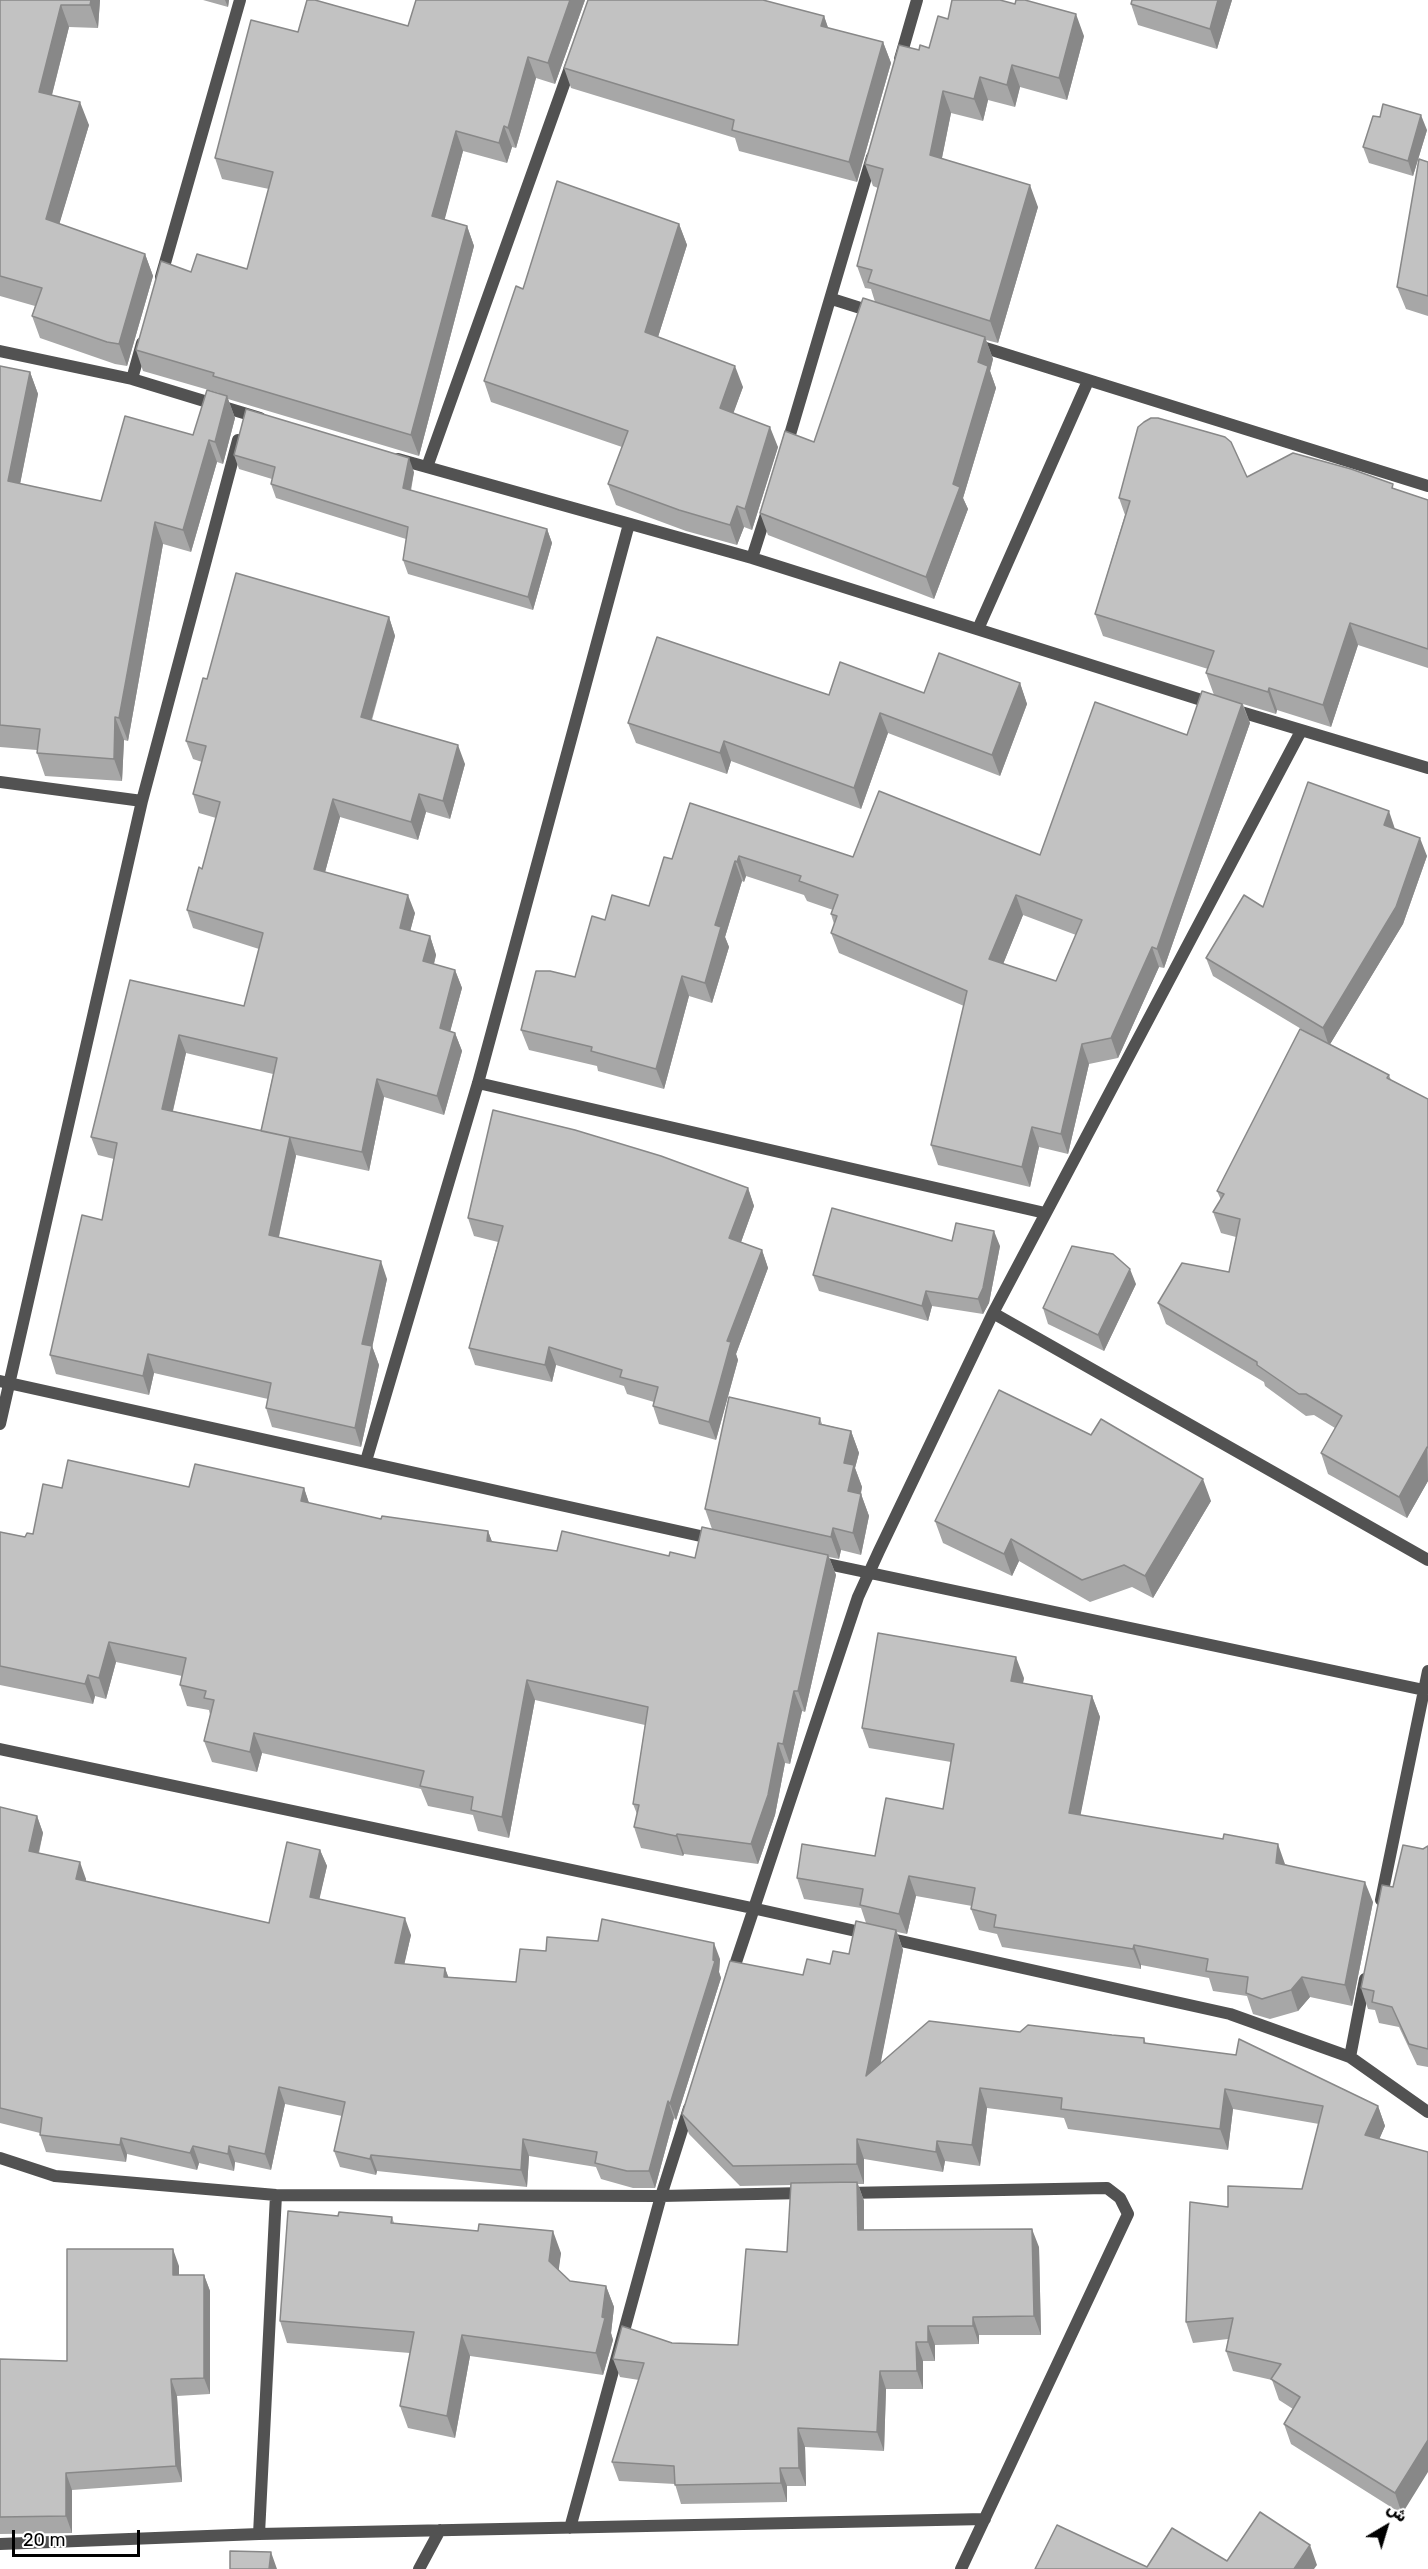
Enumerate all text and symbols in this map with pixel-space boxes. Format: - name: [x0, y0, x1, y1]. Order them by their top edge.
- north arrow: [1356, 2497, 1416, 2557]
- text: ش: [1384, 2499, 1411, 2526]
- scale bar: [15, 2518, 142, 2556]
- text: 20 m: [23, 2529, 65, 2551]

